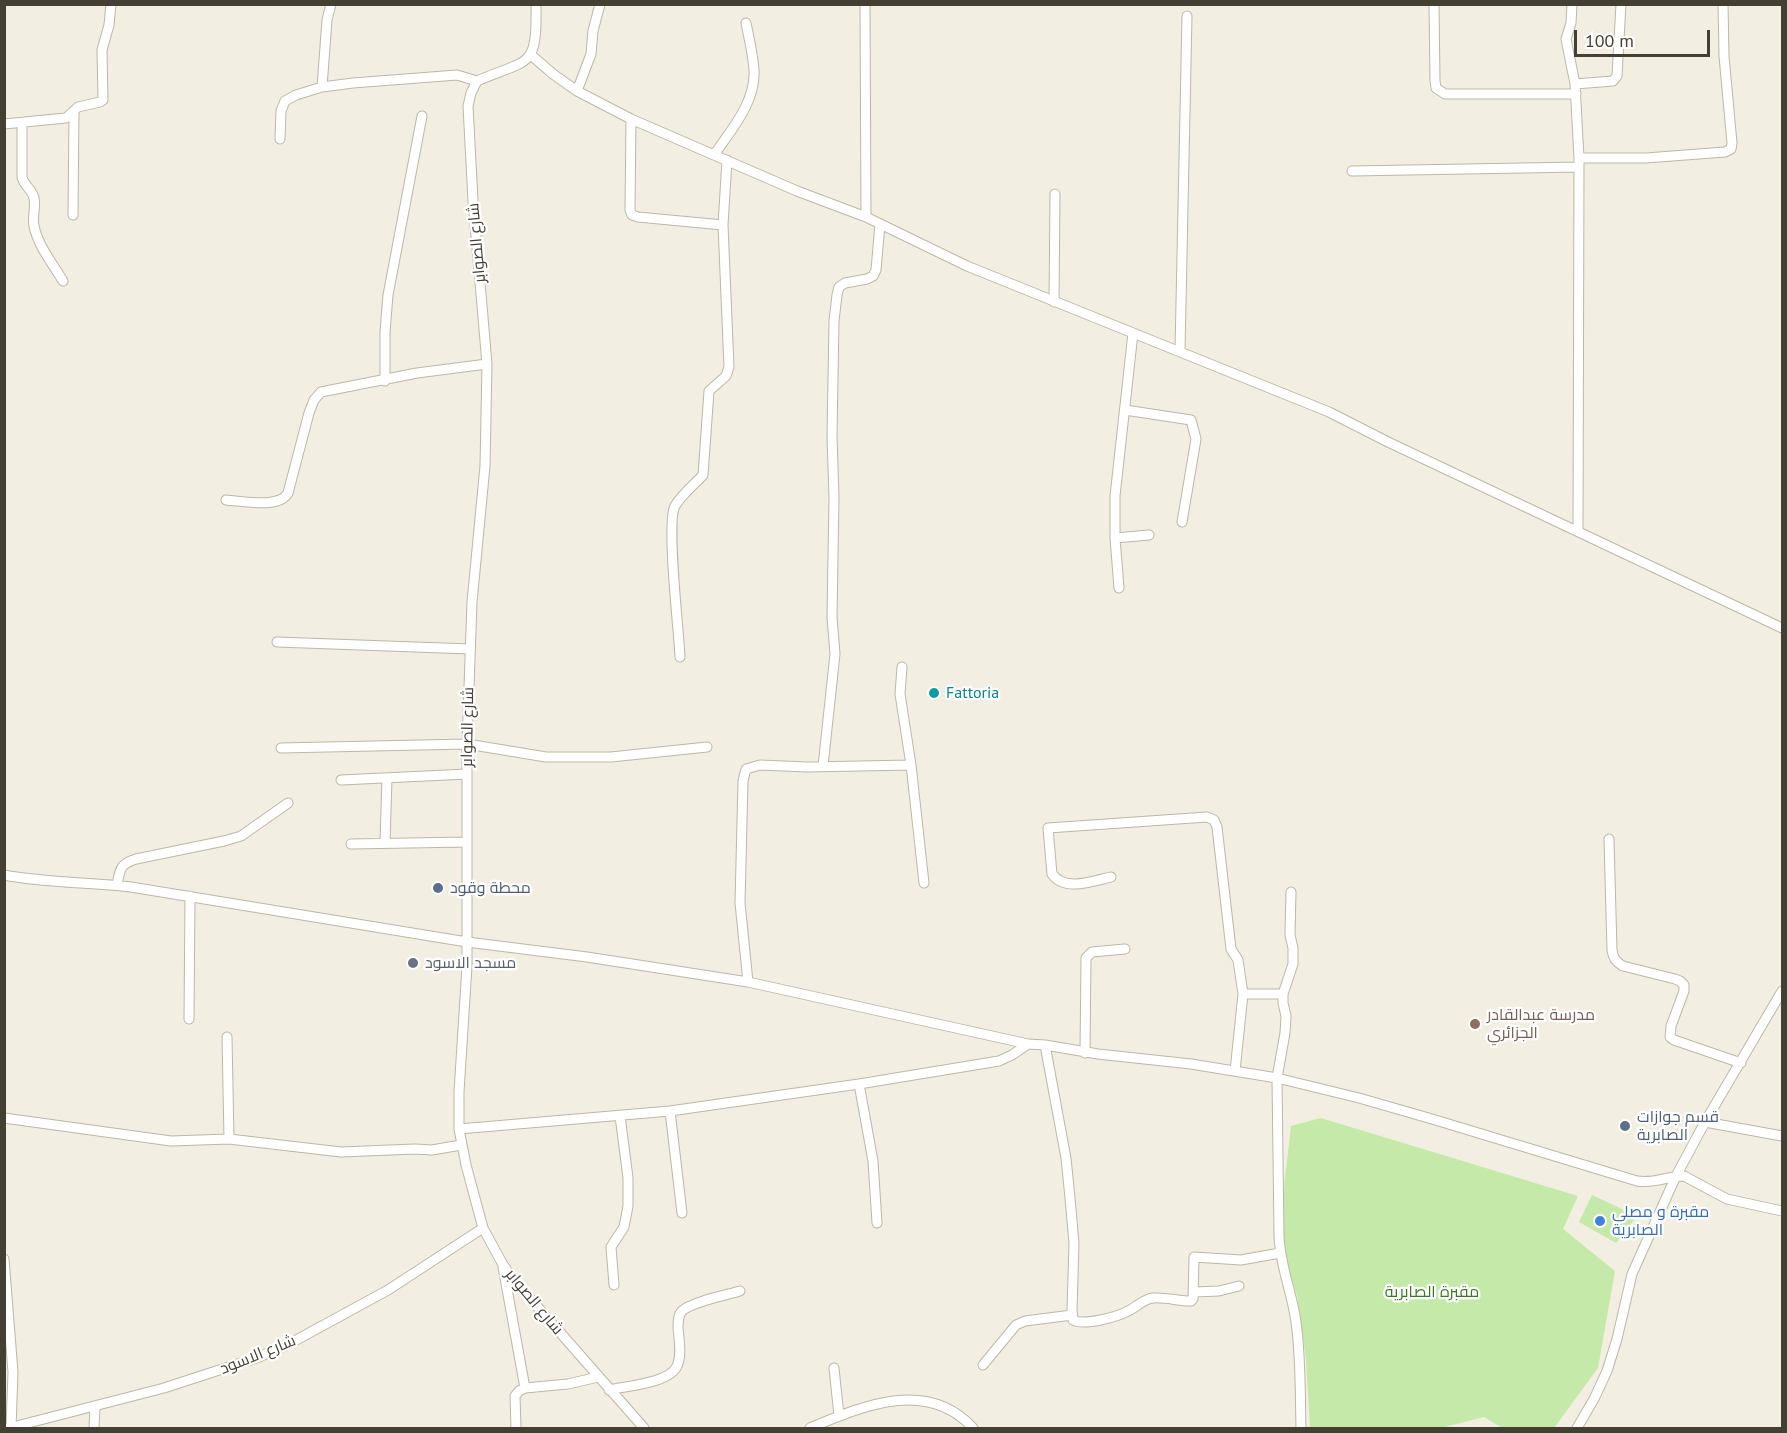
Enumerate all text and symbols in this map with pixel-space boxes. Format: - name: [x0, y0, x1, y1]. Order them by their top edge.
- scale bar: [1577, 18, 1714, 56]
- text: 100 m: [1585, 29, 1634, 52]
- street label: شارع الصوابر: [464, 202, 490, 284]
- place label: Fattoria: [946, 683, 999, 703]
- marker: Fattoria: [927, 686, 941, 700]
- street label: شارع الصوابر: [458, 687, 478, 767]
- place label: محطة وقود: [450, 878, 531, 898]
- marker: محطة وقود: [431, 881, 445, 895]
- place label: مسجد الاسود: [425, 953, 516, 973]
- marker: مسجد الاسود: [406, 956, 420, 970]
- place label: مدرسة عبدالقادر الجزائري: [1487, 1005, 1595, 1043]
- marker: مدرسة عبدالقادر الجزائري: [1468, 1017, 1482, 1031]
- place label: قسم جوازات الصابرية: [1637, 1107, 1719, 1145]
- marker: قسم جوازات الصابرية: [1618, 1119, 1632, 1133]
- place label: مقبرة و مصلى الصابرية: [1612, 1202, 1709, 1240]
- marker: مقبرة و مصلى الصابرية: [1593, 1214, 1607, 1228]
- street label: شارع الصوابر: [501, 1265, 567, 1339]
- park label: مقبرة الصابرية: [1385, 1282, 1479, 1302]
- street label: شارع الاسود: [217, 1331, 299, 1379]

